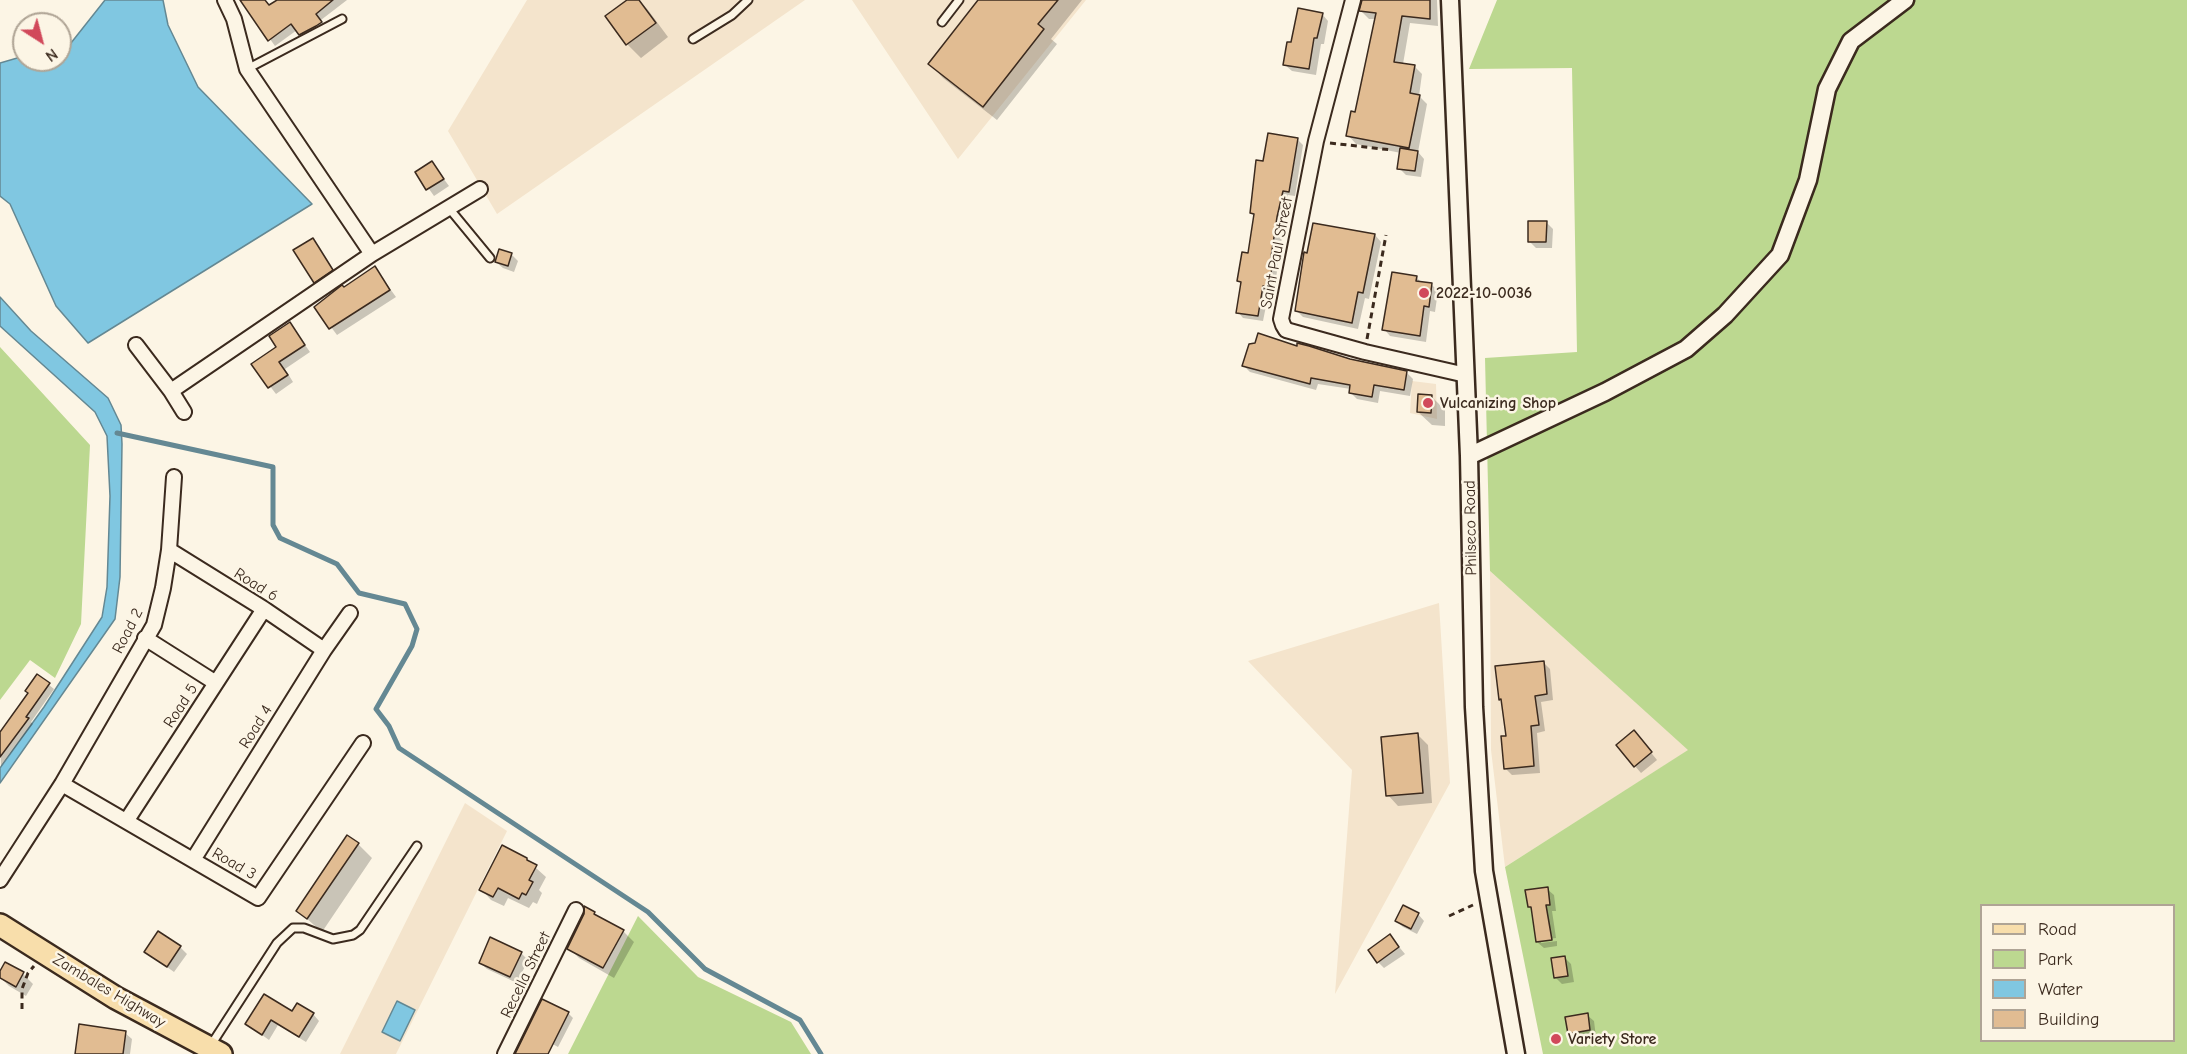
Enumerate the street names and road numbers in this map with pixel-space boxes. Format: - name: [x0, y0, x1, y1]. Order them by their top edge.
- street label: Saint Paul Street: [1257, 196, 1297, 310]
- street label: Philseco Road: [1461, 480, 1481, 576]
- street label: Road 6: [230, 564, 282, 606]
- street label: Road 2: [108, 605, 148, 657]
- street label: Road 5: [160, 680, 202, 732]
- street label: Road 4: [235, 702, 277, 752]
- street label: Road 3: [208, 844, 260, 884]
- street label: Recella Street: [497, 929, 555, 1021]
- street label: Zambales Highway: [49, 950, 169, 1032]

